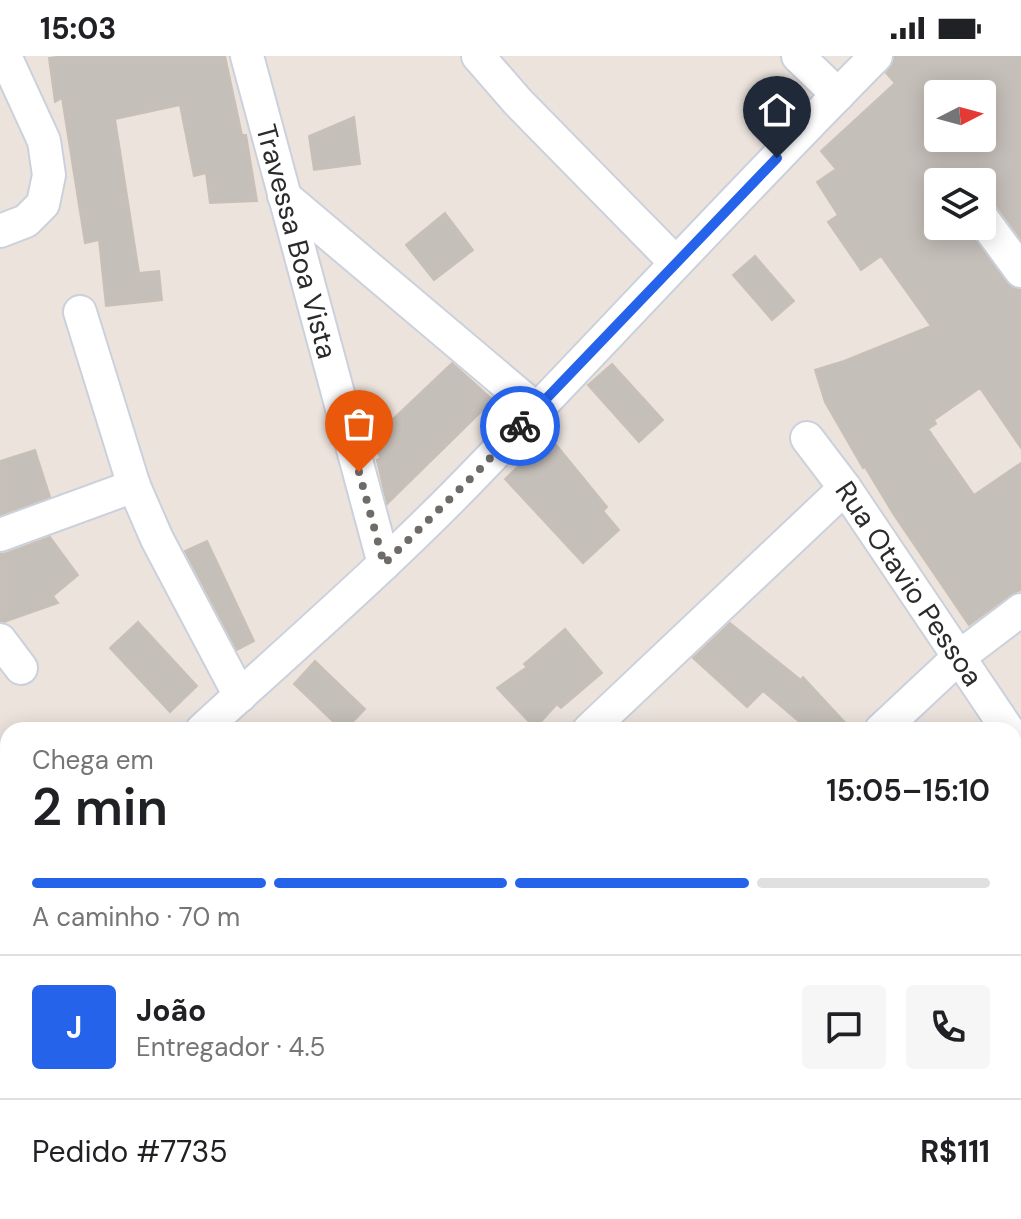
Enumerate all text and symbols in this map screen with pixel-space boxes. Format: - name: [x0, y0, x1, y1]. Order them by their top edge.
- text: 15:03: [40, 9, 116, 48]
- pin: [743, 76, 811, 158]
- north arrow: [924, 80, 996, 152]
- map controls: [924, 80, 996, 240]
- icon: home: [755, 88, 799, 132]
- street label: Travessa Boa Vista: [247, 120, 346, 363]
- button: layers: [924, 168, 996, 240]
- courier: [480, 386, 560, 466]
- pin: [325, 390, 393, 472]
- icon: bag: [337, 402, 381, 446]
- icon: bike: [498, 404, 542, 448]
- street label: Rua Otavio Pessoa: [827, 474, 991, 694]
- text: Chega em: [32, 743, 154, 777]
- text: 15:05–15:10: [826, 771, 990, 810]
- text: 2 min: [32, 773, 168, 841]
- text: A caminho · 70 m: [32, 900, 240, 934]
- button: chat: [802, 985, 886, 1069]
- button: phone: [906, 985, 990, 1069]
- text: João: [136, 991, 206, 1030]
- text: J: [66, 1008, 82, 1047]
- text: Entregador · 4.5: [136, 1030, 325, 1064]
- text: Pedido #7735: [32, 1132, 228, 1171]
- text: R$111: [920, 1132, 990, 1171]

